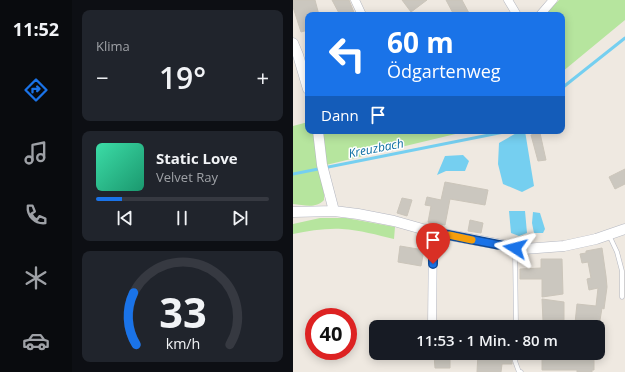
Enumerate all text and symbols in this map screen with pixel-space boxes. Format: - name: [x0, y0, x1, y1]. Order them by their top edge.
- text: 11:52: [13, 17, 59, 41]
- text: 60 m: [387, 23, 454, 61]
- icon: left: [321, 28, 373, 80]
- text: Klima: [96, 37, 130, 55]
- text: 19°: [159, 57, 206, 98]
- text: Ödgartenweg: [387, 59, 501, 83]
- text: −: [96, 62, 109, 92]
- text: +: [256, 62, 269, 92]
- icon: directions: [22, 76, 50, 104]
- icon: arrive: [367, 104, 389, 126]
- text: Dann: [321, 105, 359, 125]
- water label: Kreuzbach: [347, 134, 405, 162]
- icon: music: [22, 139, 50, 167]
- text: Static Love: [156, 148, 238, 168]
- text: Velvet Ray: [156, 168, 218, 186]
- icon: phone: [22, 201, 50, 229]
- icon: previous: [114, 207, 136, 229]
- icon: pause: [171, 207, 193, 229]
- icon: next: [229, 207, 251, 229]
- pin: [416, 223, 450, 264]
- position arrow: [494, 227, 536, 269]
- icon: arrive: [422, 229, 444, 251]
- icon: climate: [22, 264, 50, 292]
- text: 33: [159, 283, 206, 339]
- speed limit sign: 40: [305, 308, 357, 360]
- icon: car: [22, 327, 50, 355]
- text: 11:53 · 1 Min. · 80 m: [416, 330, 558, 350]
- text: km/h: [165, 333, 200, 352]

